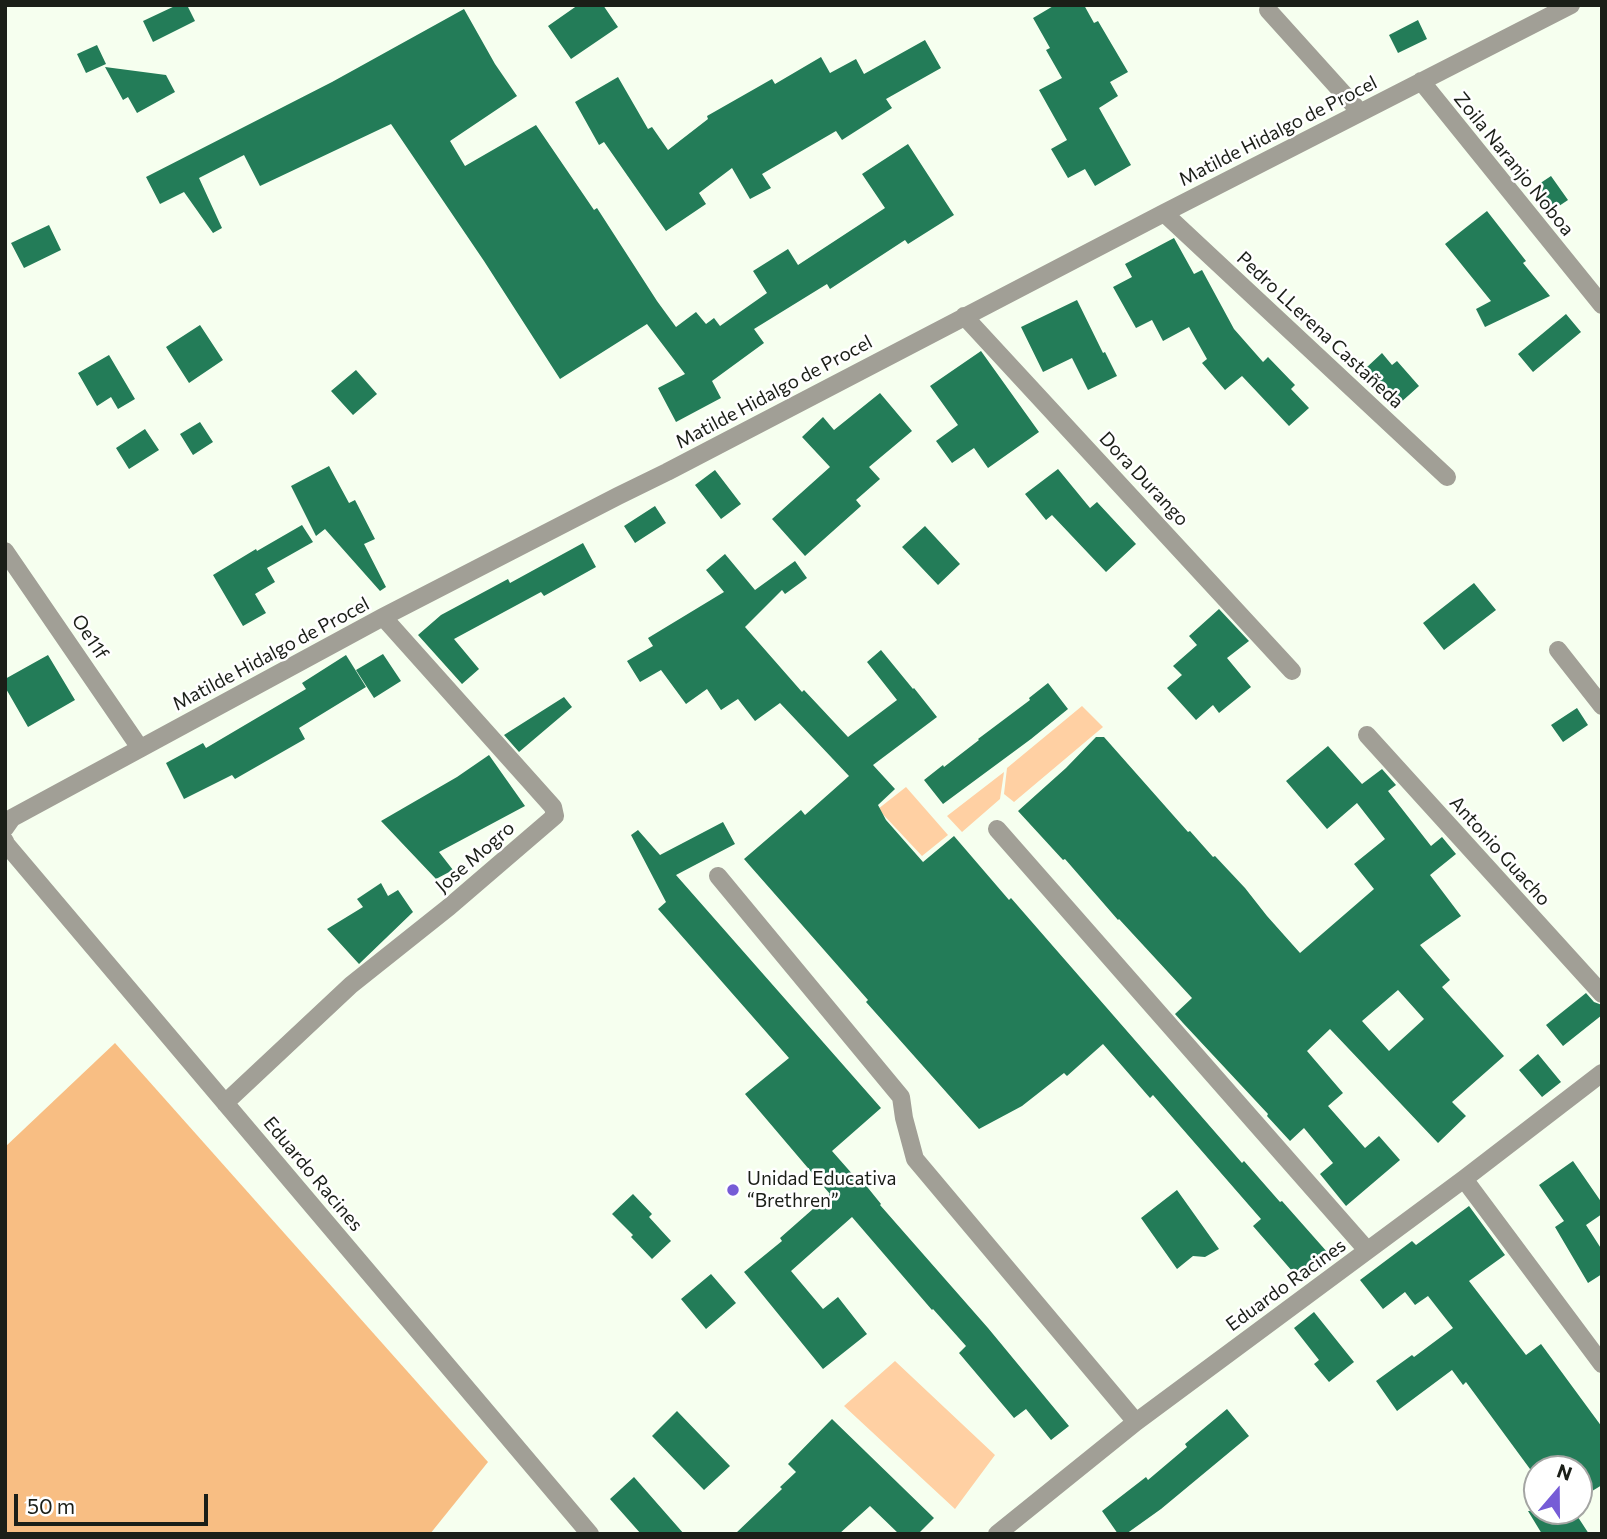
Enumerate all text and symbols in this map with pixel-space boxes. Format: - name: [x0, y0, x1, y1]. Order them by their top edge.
- street label: Matilde Hidalgo de Procel: [1175, 71, 1381, 191]
- street label: Zoila Naranjo Noboa: [1449, 88, 1579, 240]
- street label: Pedro LLerena Castañeda: [1232, 247, 1408, 413]
- street label: Matilde Hidalgo de Procel: [672, 330, 876, 454]
- street label: Dora Durango: [1095, 427, 1193, 531]
- street label: Matilde Hidalgo de Procel: [169, 592, 373, 716]
- street label: Oe11f: [67, 610, 113, 664]
- street label: Antonio Guacho: [1445, 791, 1555, 911]
- street label: Jose Mogro: [431, 816, 519, 898]
- street label: Eduardo Racines: [258, 1112, 368, 1236]
- place label: Unidad Educativa “Brethren”: [747, 1168, 897, 1212]
- marker: Unidad Educativa “Brethren”: [725, 1182, 741, 1198]
- street label: Eduardo Racines: [1222, 1234, 1350, 1336]
- north arrow: [1523, 1455, 1593, 1525]
- text: N: [1554, 1458, 1575, 1485]
- scale bar: [18, 1480, 212, 1524]
- text: 50 m: [27, 1493, 75, 1518]

